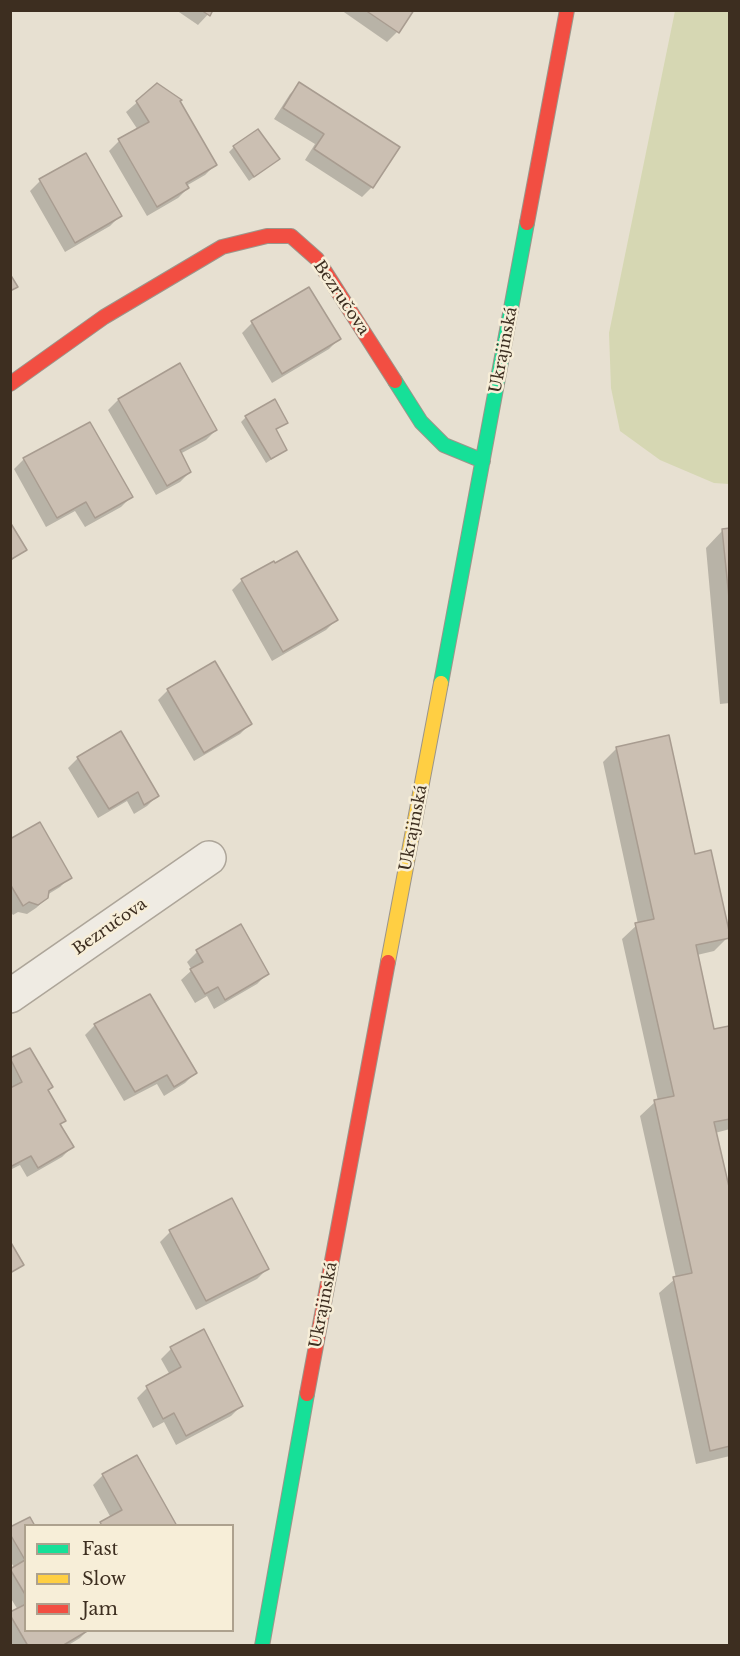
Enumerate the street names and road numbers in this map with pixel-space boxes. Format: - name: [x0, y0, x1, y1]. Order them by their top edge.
- street label: Bezručova: [309, 257, 373, 339]
- street label: Ukrajinská: [486, 305, 522, 395]
- street label: Ukrajinská: [396, 783, 432, 873]
- street label: Bezručova: [69, 895, 151, 959]
- street label: Ukrajinská: [306, 1260, 342, 1350]

